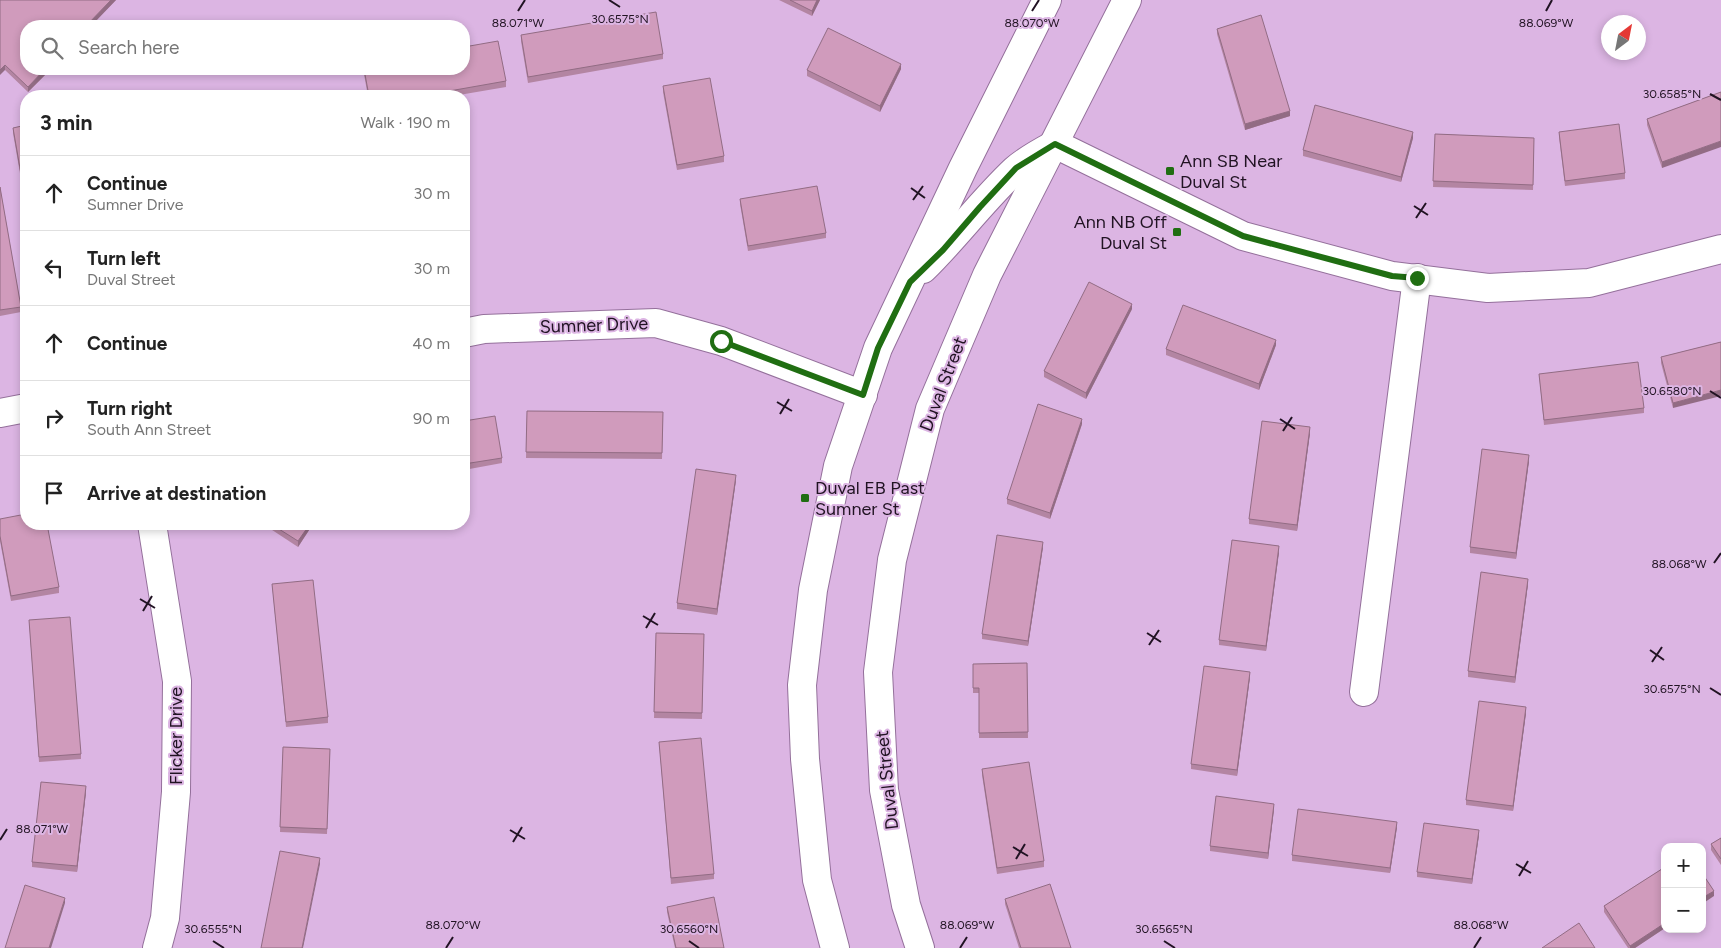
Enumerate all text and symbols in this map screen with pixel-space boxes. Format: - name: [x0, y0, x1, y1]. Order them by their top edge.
- text: 30.6575°N: [591, 12, 649, 26]
- north arrow: [1601, 15, 1646, 60]
- text: 88.071°W: [492, 16, 545, 30]
- text: 88.070°W: [1004, 16, 1060, 30]
- text: 88.069°W: [1519, 16, 1574, 30]
- search box: [20, 20, 470, 75]
- icon: search: [38, 34, 66, 62]
- text: Search here: [78, 36, 180, 59]
- text: 30.6585°N: [1643, 87, 1701, 101]
- text: 3 min: [40, 110, 92, 135]
- text: Walk · 190 m: [360, 113, 450, 132]
- place label: Ann SB Near Duval St: [1180, 150, 1282, 193]
- marker: Ann SB Near Duval St: [1164, 165, 1176, 177]
- text: Continue: [87, 172, 167, 195]
- icon: ahead: [40, 179, 68, 207]
- text: 30 m: [413, 184, 450, 203]
- text: Sumner Drive: [87, 195, 183, 214]
- place label: Ann NB Off Duval St: [1074, 211, 1167, 254]
- marker: Ann NB Off Duval St: [1171, 226, 1183, 238]
- text: Turn left: [87, 247, 161, 270]
- icon: left: [40, 254, 68, 282]
- text: 30 m: [413, 259, 450, 278]
- route end: [1406, 267, 1429, 290]
- text: Duval Street: [87, 270, 176, 289]
- street label: Sumner Drive: [539, 312, 649, 338]
- icon: ahead: [40, 329, 68, 357]
- route start: [710, 330, 733, 353]
- text: Continue: [87, 332, 167, 355]
- street label: Duval Street: [915, 333, 971, 434]
- text: 40 m: [412, 334, 450, 353]
- text: 30.6580°N: [1642, 384, 1702, 398]
- text: Turn right: [87, 397, 173, 420]
- icon: right: [40, 404, 68, 432]
- text: 90 m: [413, 409, 450, 428]
- text: South Ann Street: [87, 420, 211, 439]
- place label: Duval EB Past Sumner St: [815, 477, 925, 520]
- icon: arrive: [40, 479, 68, 507]
- text: Arrive at destination: [87, 482, 266, 505]
- marker: Duval EB Past Sumner St: [799, 492, 811, 504]
- text: 88.068°W: [1651, 557, 1707, 571]
- text: 30.6575°N: [1643, 682, 1701, 696]
- street label: Flicker Drive: [165, 687, 187, 785]
- street label: Duval Street: [871, 729, 903, 831]
- text: 88.071°W: [16, 822, 69, 836]
- map controls: [1661, 843, 1706, 933]
- button: +: [1661, 843, 1706, 888]
- button: −: [1661, 888, 1706, 933]
- text: 88.070°W: [425, 918, 481, 932]
- text: 88.069°W: [940, 918, 995, 932]
- text: 88.068°W: [1453, 918, 1509, 932]
- text: 30.6555°N: [184, 922, 242, 936]
- text: 30.6560°N: [660, 922, 718, 936]
- text: 30.6565°N: [1135, 922, 1193, 936]

